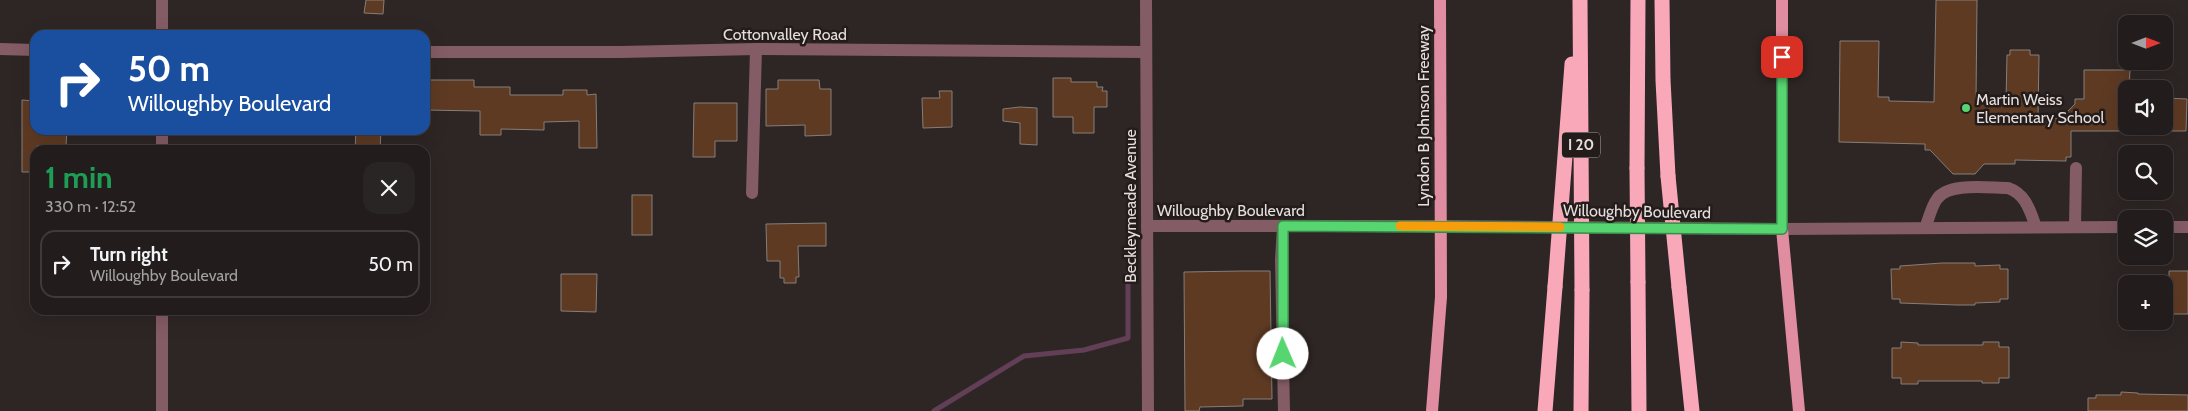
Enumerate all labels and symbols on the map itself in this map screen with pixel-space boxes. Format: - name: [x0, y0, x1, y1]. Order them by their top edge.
- north arrow: [2118, 15, 2172, 70]
- street label: Cottonvalley Road: [723, 25, 847, 44]
- street label: Lyndon B Johnson Freeway: [1414, 25, 1433, 207]
- pin: [1761, 36, 1803, 78]
- place label: Martin Weiss Elementary School: [1976, 90, 2104, 127]
- marker: Martin Weiss Elementary School: [1960, 102, 1972, 114]
- street label: Beckleymeade Avenue: [1121, 129, 1140, 283]
- road number: I 20: [1562, 132, 1600, 158]
- street label: Willoughby Boulevard: [1157, 201, 1305, 220]
- street label: Willoughby Boulevard: [1563, 201, 1711, 222]
- position arrow: [1256, 327, 1308, 379]

